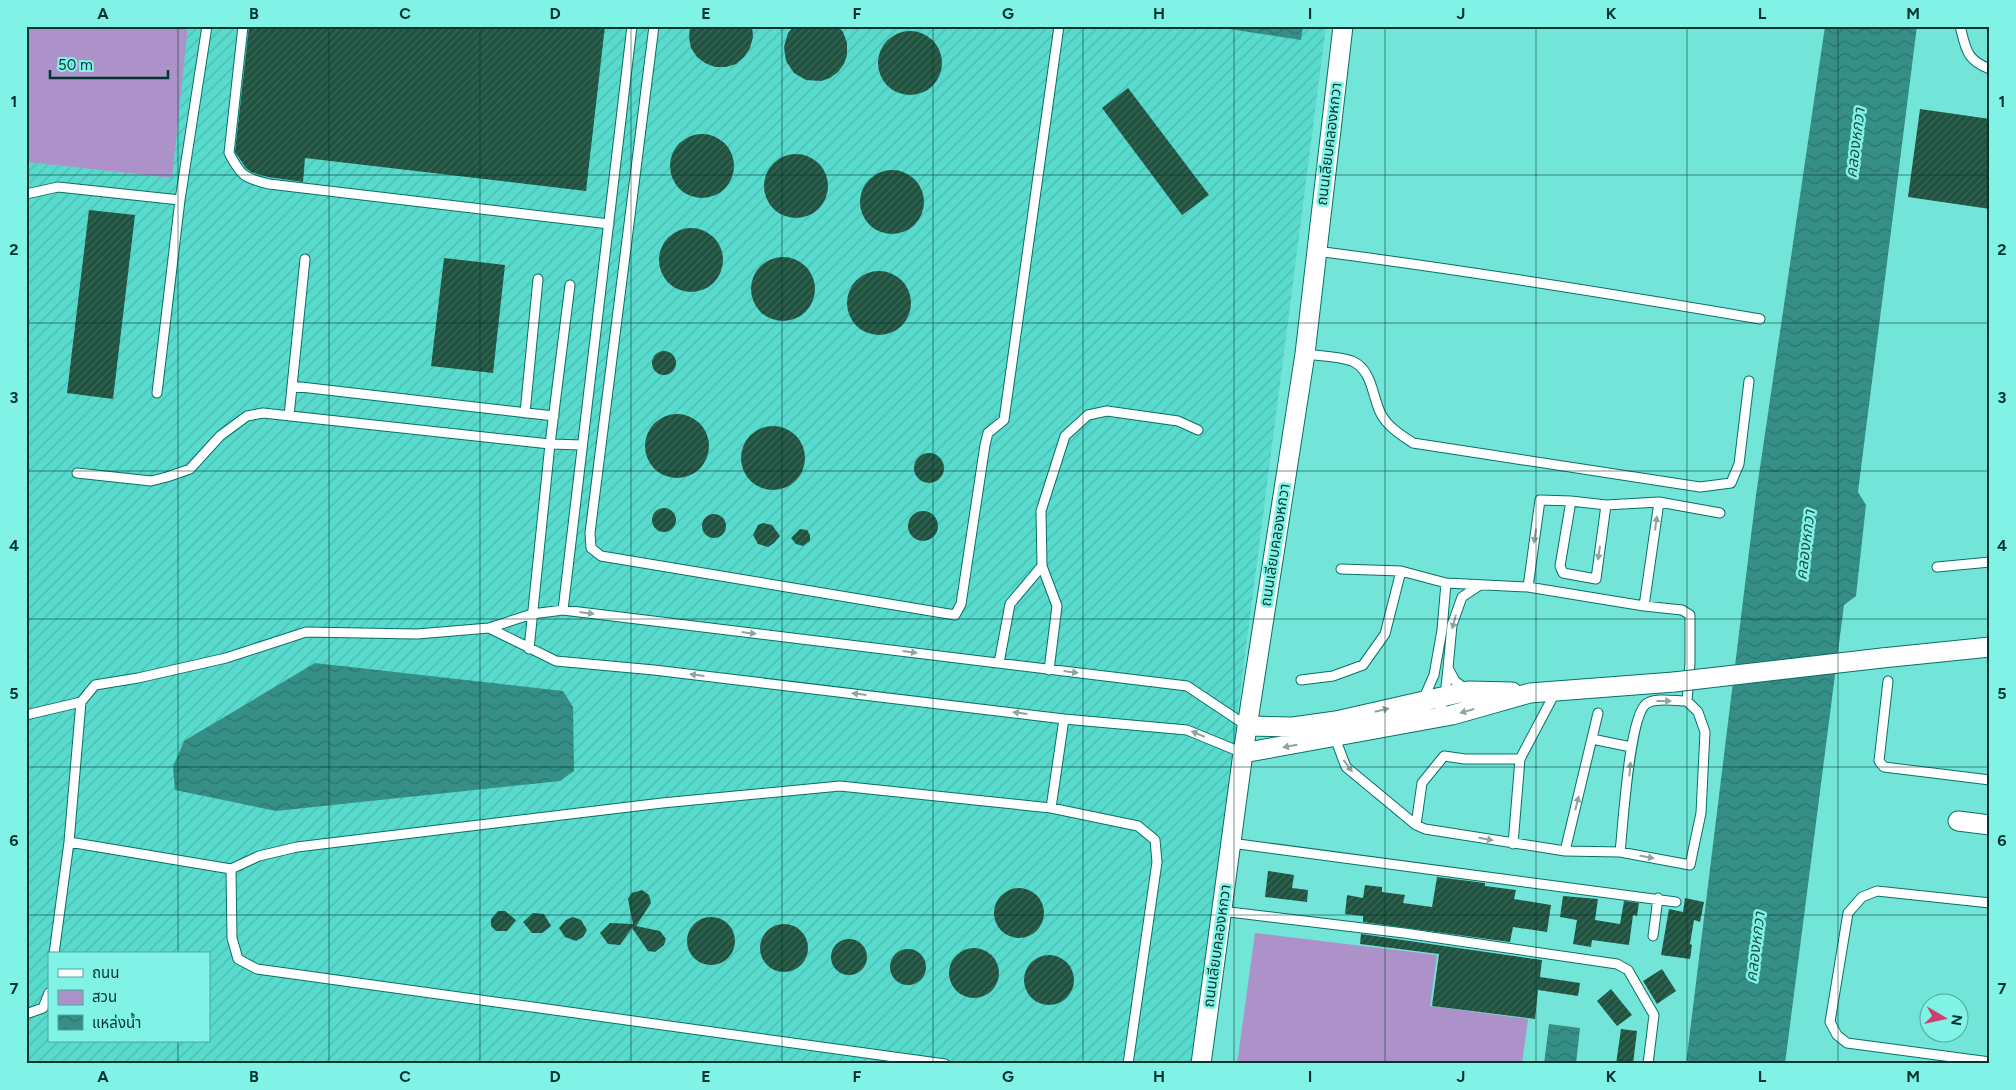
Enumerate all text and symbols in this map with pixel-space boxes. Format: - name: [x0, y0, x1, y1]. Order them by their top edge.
- text: A: [97, 4, 109, 23]
- text: B: [249, 4, 259, 23]
- text: C: [399, 4, 411, 23]
- text: D: [549, 4, 561, 23]
- text: E: [701, 4, 711, 23]
- text: F: [853, 4, 862, 23]
- text: G: [1002, 4, 1014, 23]
- text: H: [1153, 4, 1165, 23]
- text: I: [1308, 4, 1312, 23]
- text: J: [1457, 4, 1465, 23]
- text: K: [1606, 4, 1617, 23]
- text: L: [1758, 4, 1767, 23]
- text: M: [1906, 4, 1920, 23]
- scale bar: [50, 48, 168, 80]
- text: 50 m: [58, 56, 93, 74]
- street label: ถนนเลียบคลองหกวา: [1313, 81, 1345, 207]
- text: 1: [11, 92, 17, 111]
- text: 1: [1999, 92, 2005, 111]
- water label: คลองหกวา: [1841, 106, 1869, 179]
- text: 2: [9, 240, 19, 259]
- text: 2: [1997, 240, 2007, 259]
- text: 3: [10, 388, 19, 407]
- text: 3: [1998, 388, 2007, 407]
- street label: ถนนเลียบคลองหกวา: [1256, 482, 1294, 608]
- water label: คลองหกวา: [1791, 508, 1819, 581]
- one-way arrow: [1652, 514, 1660, 530]
- one-way arrow: [1531, 529, 1539, 545]
- text: 4: [9, 536, 19, 555]
- text: 4: [1997, 536, 2007, 555]
- one-way arrow: [1595, 545, 1603, 561]
- one-way arrow: [580, 609, 596, 617]
- one-way arrow: [1450, 615, 1458, 630]
- one-way arrow: [741, 629, 757, 637]
- one-way arrow: [902, 648, 918, 656]
- one-way arrow: [1064, 668, 1080, 676]
- one-way arrow: [689, 671, 705, 679]
- text: 5: [9, 684, 19, 703]
- text: 5: [1997, 684, 2007, 703]
- one-way arrow: [850, 690, 866, 698]
- one-way arrow: [1657, 697, 1673, 705]
- one-way arrow: [1374, 706, 1389, 714]
- one-way arrow: [1459, 707, 1474, 715]
- one-way arrow: [1012, 709, 1028, 717]
- one-way arrow: [1191, 730, 1205, 738]
- one-way arrow: [1282, 742, 1298, 750]
- one-way arrow: [1343, 759, 1353, 773]
- one-way arrow: [1626, 761, 1634, 777]
- one-way arrow: [1573, 796, 1581, 811]
- text: 6: [9, 831, 19, 850]
- text: 6: [1997, 831, 2007, 850]
- one-way arrow: [1479, 836, 1495, 844]
- one-way arrow: [1640, 854, 1656, 862]
- street label: ถนนเลียบคลองหกวา: [1199, 883, 1235, 1009]
- water label: คลองหกวา: [1741, 910, 1769, 983]
- legend: [48, 952, 210, 1042]
- text: ถนน: [92, 964, 119, 982]
- text: 7: [10, 979, 19, 998]
- text: 7: [1998, 979, 2007, 998]
- text: สวน: [92, 988, 117, 1006]
- north arrow: [1918, 992, 1968, 1042]
- text: แหล่งน้ำ: [92, 1012, 141, 1032]
- text: N: [1947, 1013, 1966, 1027]
- text: A: [97, 1067, 109, 1086]
- text: B: [249, 1067, 259, 1086]
- text: C: [399, 1067, 411, 1086]
- text: D: [549, 1067, 561, 1086]
- text: E: [701, 1067, 711, 1086]
- text: F: [853, 1067, 862, 1086]
- text: G: [1002, 1067, 1014, 1086]
- text: H: [1153, 1067, 1165, 1086]
- text: I: [1308, 1067, 1312, 1086]
- text: J: [1457, 1067, 1465, 1086]
- text: K: [1606, 1067, 1617, 1086]
- text: L: [1758, 1067, 1767, 1086]
- text: M: [1906, 1067, 1920, 1086]

